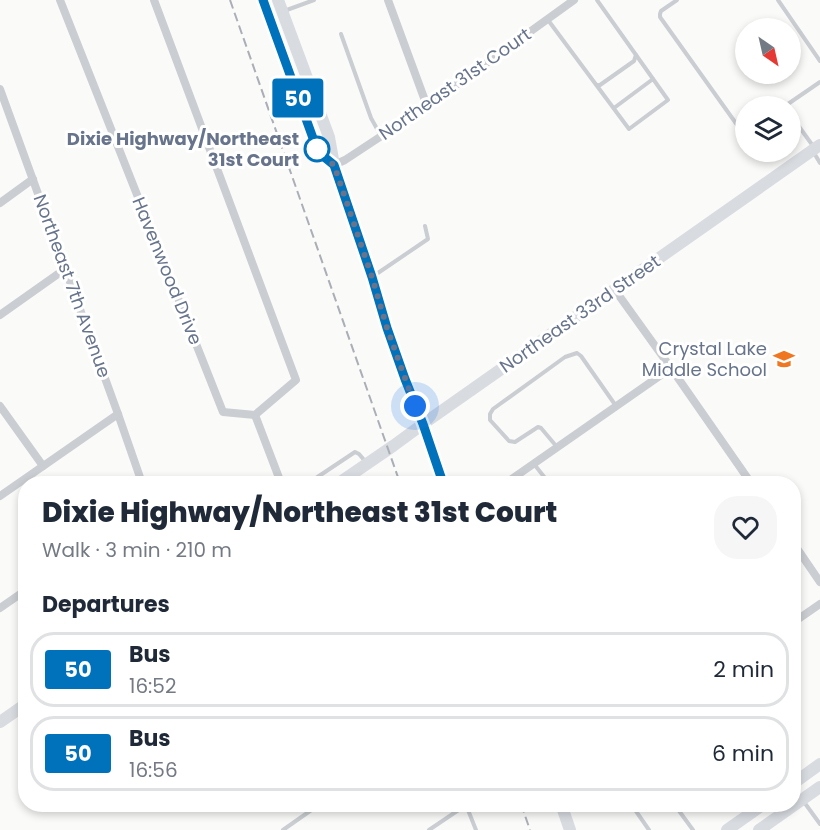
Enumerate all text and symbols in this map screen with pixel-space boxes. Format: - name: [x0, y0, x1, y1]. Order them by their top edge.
- north arrow: [735, 18, 801, 84]
- map controls: [735, 18, 801, 162]
- street label: Northeast 31st Court: [374, 22, 536, 146]
- line badge: 50: [271, 78, 325, 118]
- text: 50: [284, 84, 312, 113]
- button: layers: [735, 96, 801, 162]
- place label: Dixie Highway/Northeast 31st Court: [67, 126, 299, 172]
- marker: Dixie Highway/Northeast 31st Court: [304, 136, 330, 162]
- street label: Northeast 7th Avenue: [28, 191, 117, 381]
- street label: Havenwood Drive: [126, 193, 209, 348]
- street label: Northeast 33rd Street: [494, 249, 665, 379]
- place label: Crystal Lake Middle School: [642, 336, 767, 382]
- school or university icon: Crystal Lake Middle School: [772, 347, 796, 371]
- your location: [400, 391, 430, 421]
- text: Dixie Highway/Northeast 31st Court: [42, 493, 557, 532]
- button: heart: [714, 496, 777, 559]
- text: Walk · 3 min · 210 m: [42, 536, 232, 564]
- text: Departures: [42, 589, 170, 620]
- text: Bus: [129, 639, 171, 670]
- text: 2 min: [713, 654, 774, 685]
- text: 50: [64, 655, 92, 684]
- text: 16:52: [129, 672, 176, 700]
- text: Bus: [129, 723, 171, 754]
- text: 6 min: [712, 738, 774, 769]
- text: 50: [64, 739, 92, 768]
- text: 16:56: [129, 756, 178, 784]

